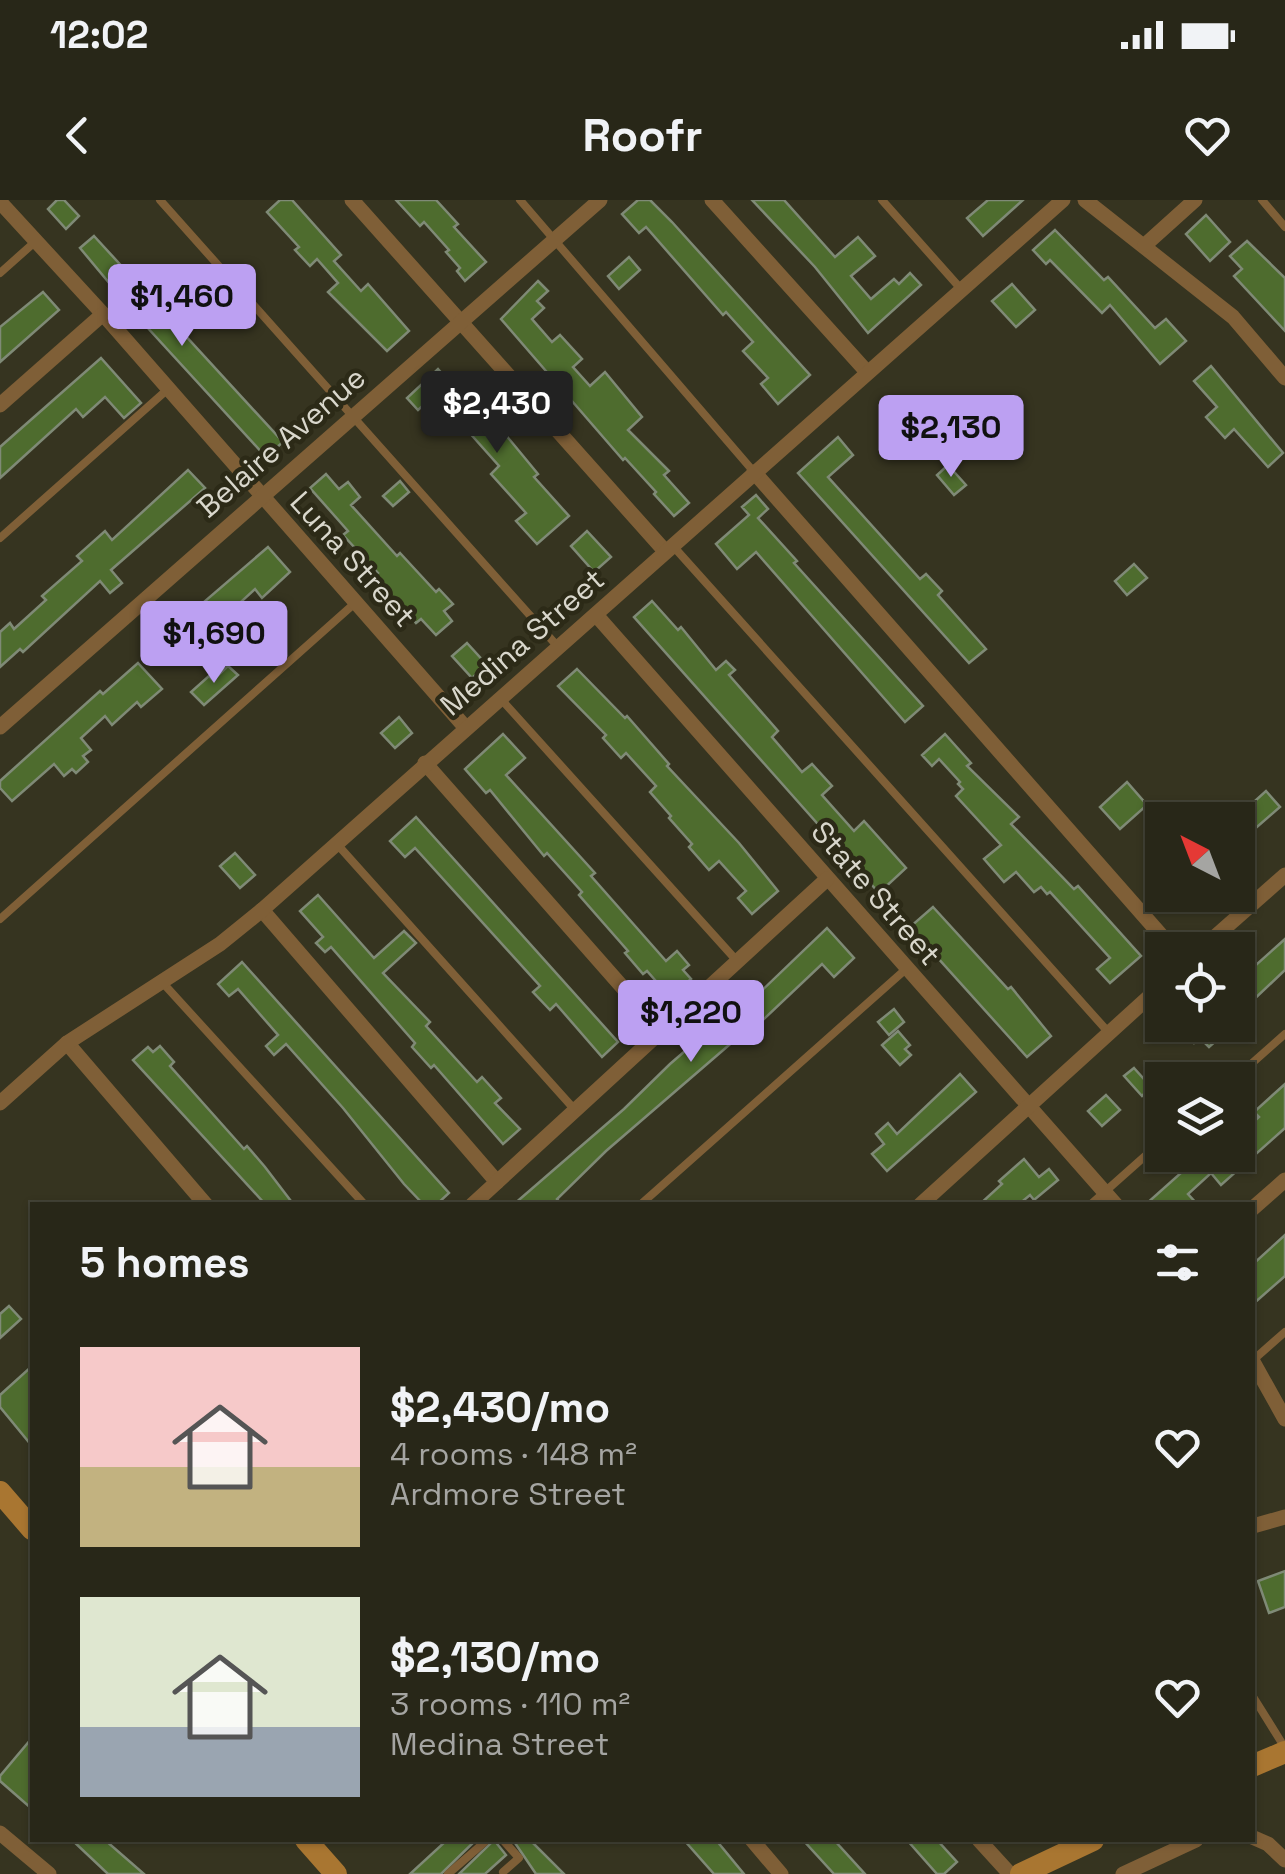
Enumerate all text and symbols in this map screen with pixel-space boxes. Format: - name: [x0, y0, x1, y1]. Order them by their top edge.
- text: 12:02: [50, 11, 148, 59]
- text: Roofr: [582, 107, 703, 164]
- icon: back: [50, 108, 105, 163]
- icon: heart: [1180, 108, 1235, 163]
- pin: $1,460: [101, 264, 263, 349]
- text: $1,460: [130, 276, 234, 316]
- street label: Belaire Avenue: [188, 358, 374, 526]
- pin: $2,430: [416, 371, 578, 456]
- text: $2,430: [443, 383, 551, 423]
- pin: $2,130: [870, 395, 1032, 480]
- text: $2,130: [901, 407, 1001, 447]
- street label: Luna Street: [282, 483, 424, 635]
- street label: Medina Street: [432, 560, 612, 724]
- pin: $1,690: [133, 601, 295, 686]
- text: $1,690: [162, 613, 266, 653]
- north arrow: [1145, 802, 1255, 912]
- map controls: [1145, 802, 1255, 1172]
- street label: State Street: [803, 813, 949, 973]
- button: locate: [1145, 932, 1255, 1042]
- pin: $1,220: [610, 980, 772, 1065]
- text: $1,220: [640, 992, 742, 1032]
- button: layers: [1145, 1062, 1255, 1172]
- icon: filters: [1150, 1235, 1205, 1290]
- text: 5 homes: [80, 1236, 250, 1289]
- text: $2,430/mo: [390, 1381, 610, 1434]
- icon: home: [160, 1387, 280, 1507]
- icon: heart: [1150, 1420, 1205, 1475]
- text: 4 rooms · 148 m²: [390, 1434, 637, 1474]
- text: Ardmore Street: [390, 1474, 626, 1514]
- text: $2,130/mo: [390, 1631, 600, 1684]
- icon: home: [160, 1637, 280, 1757]
- icon: heart: [1150, 1670, 1205, 1725]
- text: 3 rooms · 110 m²: [390, 1684, 630, 1724]
- text: Medina Street: [390, 1724, 609, 1764]

